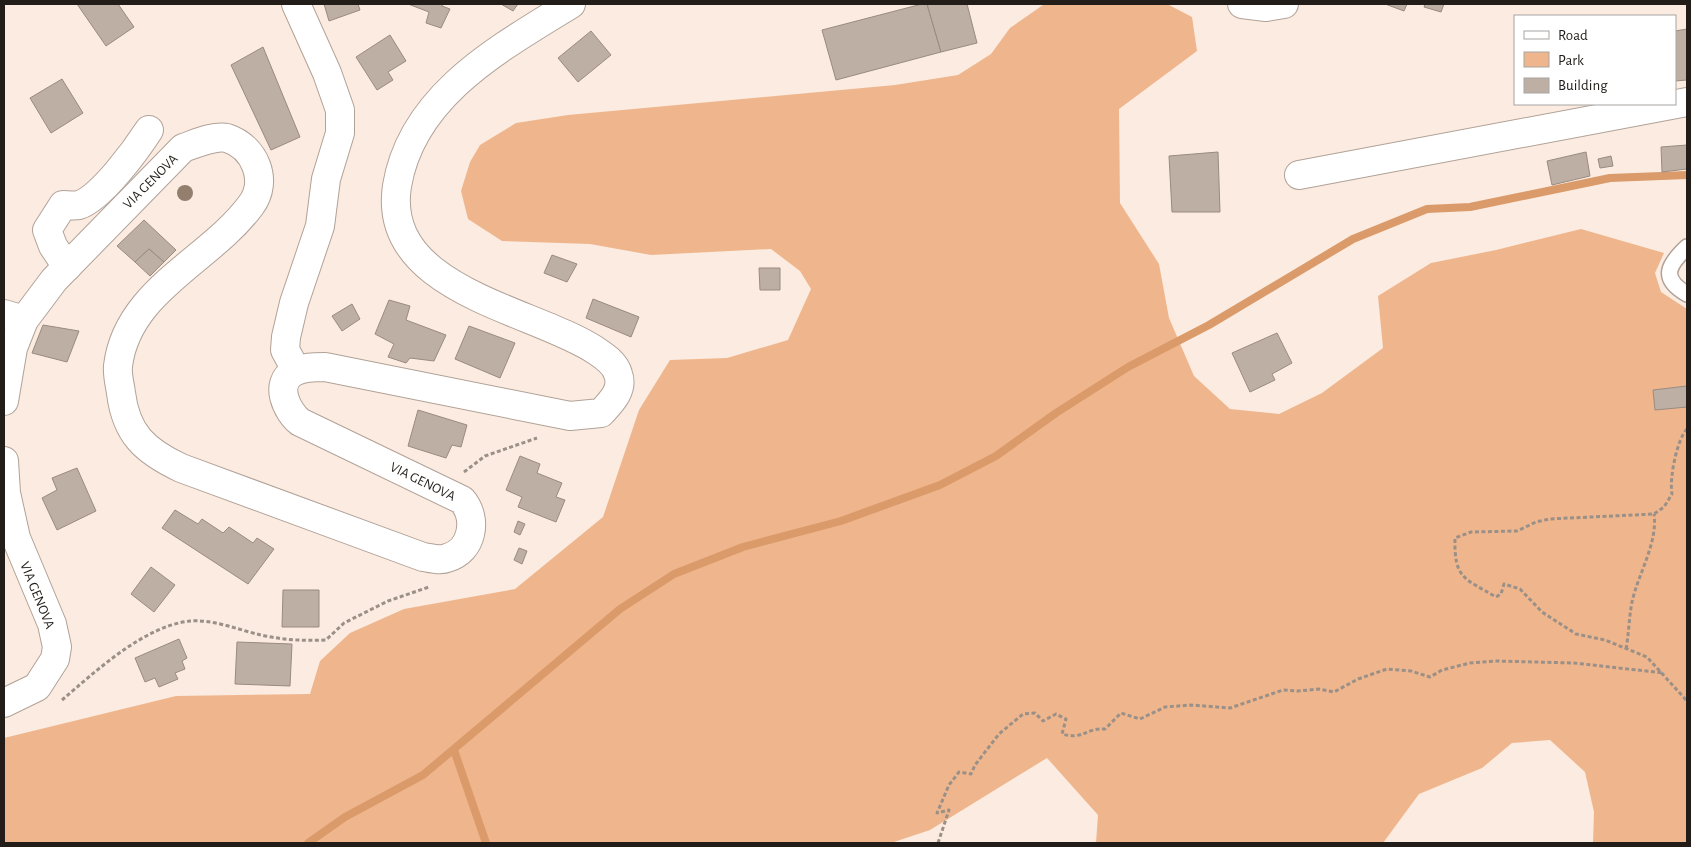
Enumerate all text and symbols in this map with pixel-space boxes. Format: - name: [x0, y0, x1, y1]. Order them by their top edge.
- legend: [1514, 15, 1676, 105]
- text: Road: [1558, 28, 1588, 43]
- text: Park: [1558, 53, 1584, 68]
- text: Building: [1558, 78, 1608, 93]
- street label: VIA GENOVA: [121, 152, 181, 212]
- street label: VIA GENOVA: [388, 460, 457, 504]
- street label: VIA GENOVA: [17, 560, 57, 631]

